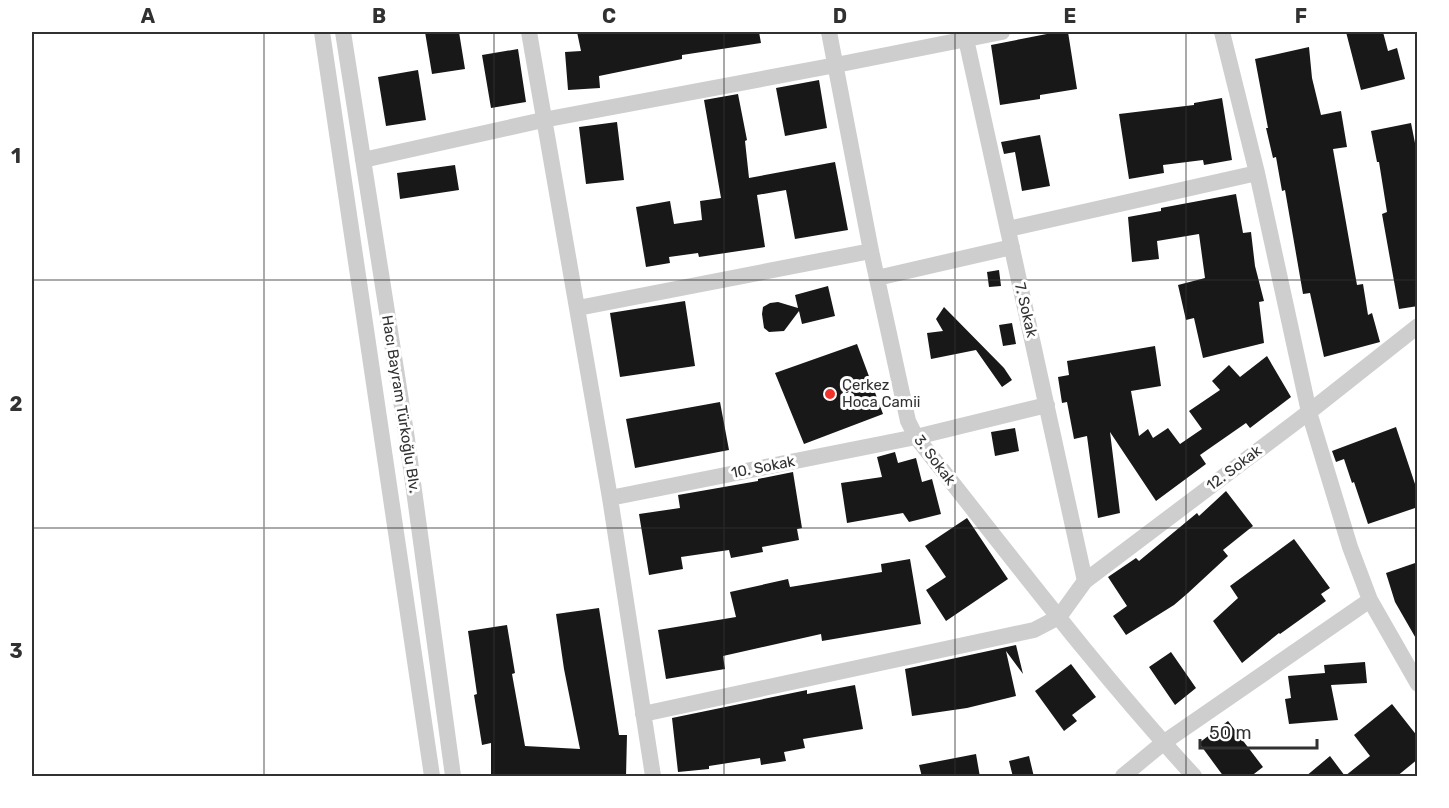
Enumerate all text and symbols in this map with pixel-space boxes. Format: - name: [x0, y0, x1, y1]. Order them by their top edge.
- text: A: [141, 4, 156, 28]
- text: B: [372, 4, 386, 28]
- text: C: [602, 4, 616, 28]
- text: D: [833, 4, 847, 28]
- text: E: [1064, 4, 1076, 28]
- text: F: [1295, 4, 1307, 28]
- text: 1: [11, 144, 21, 168]
- street label: 7. Sokak: [1011, 281, 1041, 339]
- street label: Hacı Bayram Türkoğlu Blv.: [378, 314, 424, 494]
- place label: Çerkez Hoca Camii: [842, 376, 920, 411]
- marker: Çerkez Hoca Camii: [823, 387, 837, 401]
- text: 2: [10, 392, 23, 416]
- street label: 3. Sokak: [910, 431, 960, 489]
- street label: 12. Sokak: [1203, 441, 1265, 495]
- street label: 10. Sokak: [730, 452, 797, 482]
- text: 3: [9, 639, 23, 663]
- scale bar: [1200, 712, 1317, 750]
- text: 50 m: [1209, 722, 1252, 744]

